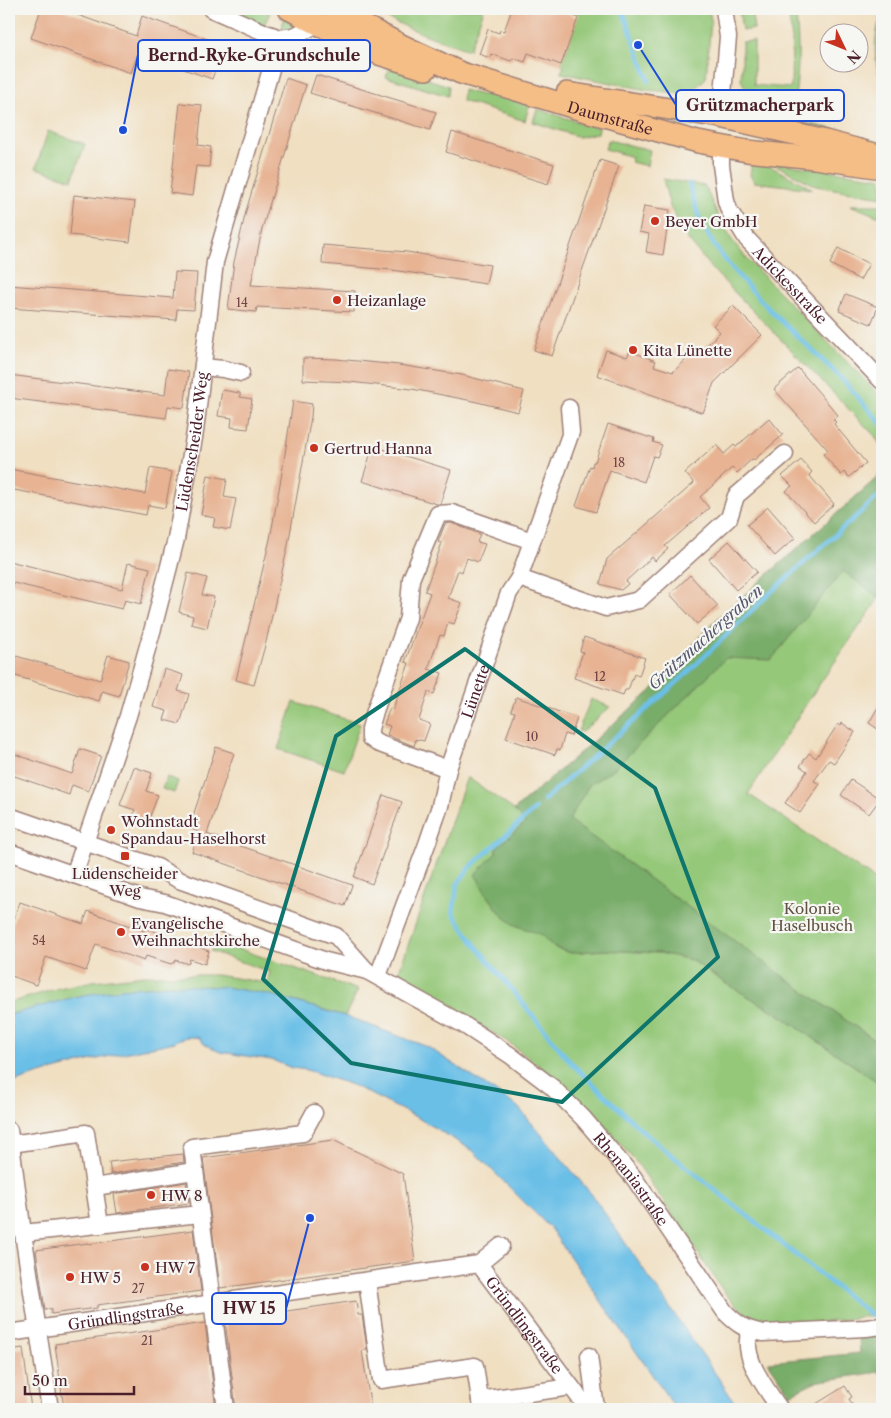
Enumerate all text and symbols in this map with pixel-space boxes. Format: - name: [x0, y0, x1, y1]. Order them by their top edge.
- north arrow: [818, 22, 868, 72]
- callout: Bernd-Ryke-Grundschule: [138, 40, 370, 71]
- text: Bernd-Ryke-Grundschule: [148, 45, 361, 65]
- text: N: [843, 46, 864, 67]
- callout: Grützmacherpark: [676, 90, 844, 121]
- text: Grützmacherpark: [686, 95, 835, 115]
- street label: Daumstraße: [565, 97, 655, 139]
- place label: Beyer GmbH: [665, 212, 758, 231]
- marker: Beyer GmbH: [649, 215, 661, 227]
- street label: Adickesstraße: [748, 241, 832, 328]
- place label: Heizanlage: [347, 291, 426, 310]
- marker: Heizanlage: [331, 294, 343, 306]
- house number: 14: [236, 295, 248, 310]
- place label: Kita Lünette: [643, 341, 732, 360]
- marker: Kita Lünette: [627, 344, 639, 356]
- street label: Lüdenscheider Weg: [172, 371, 212, 513]
- place label: Gertrud Hanna: [324, 439, 432, 458]
- marker: Gertrud Hanna: [308, 442, 320, 454]
- house number: 18: [613, 455, 625, 470]
- water label: Grützmachergraben: [643, 580, 767, 694]
- street label: Lünette: [457, 662, 493, 721]
- house number: 12: [594, 669, 606, 684]
- house number: 10: [526, 729, 538, 744]
- place label: Wohnstadt Spandau-Haselhorst: [120, 812, 267, 848]
- marker: Wohnstadt Spandau-Haselhorst: [105, 824, 117, 836]
- marker: Lüdenscheider Weg: [119, 850, 131, 862]
- place label: Lüdenscheider Weg: [72, 864, 179, 900]
- park label: Kolonie Haselbusch: [771, 899, 854, 935]
- place label: Evangelische Weihnachtskirche: [130, 914, 260, 950]
- marker: Evangelische Weihnachtskirche: [115, 926, 127, 938]
- house number: 54: [32, 933, 46, 948]
- street label: Rhenaniastraße: [590, 1128, 673, 1229]
- place label: HW 8: [161, 1186, 203, 1205]
- marker: HW 8: [145, 1189, 157, 1201]
- place label: HW 7: [155, 1258, 196, 1277]
- marker: HW 7: [139, 1261, 151, 1273]
- place label: HW 5: [80, 1268, 121, 1287]
- marker: HW 5: [64, 1271, 76, 1283]
- street label: Gründlingstraße: [482, 1272, 567, 1377]
- house number: 27: [132, 1281, 144, 1296]
- callout: HW 15: [212, 1293, 286, 1324]
- street label: Gründlingstraße: [66, 1298, 185, 1334]
- text: HW 15: [222, 1298, 276, 1318]
- house number: 21: [141, 1333, 153, 1348]
- scale bar: [25, 1363, 134, 1395]
- text: 50 m: [32, 1371, 68, 1390]

